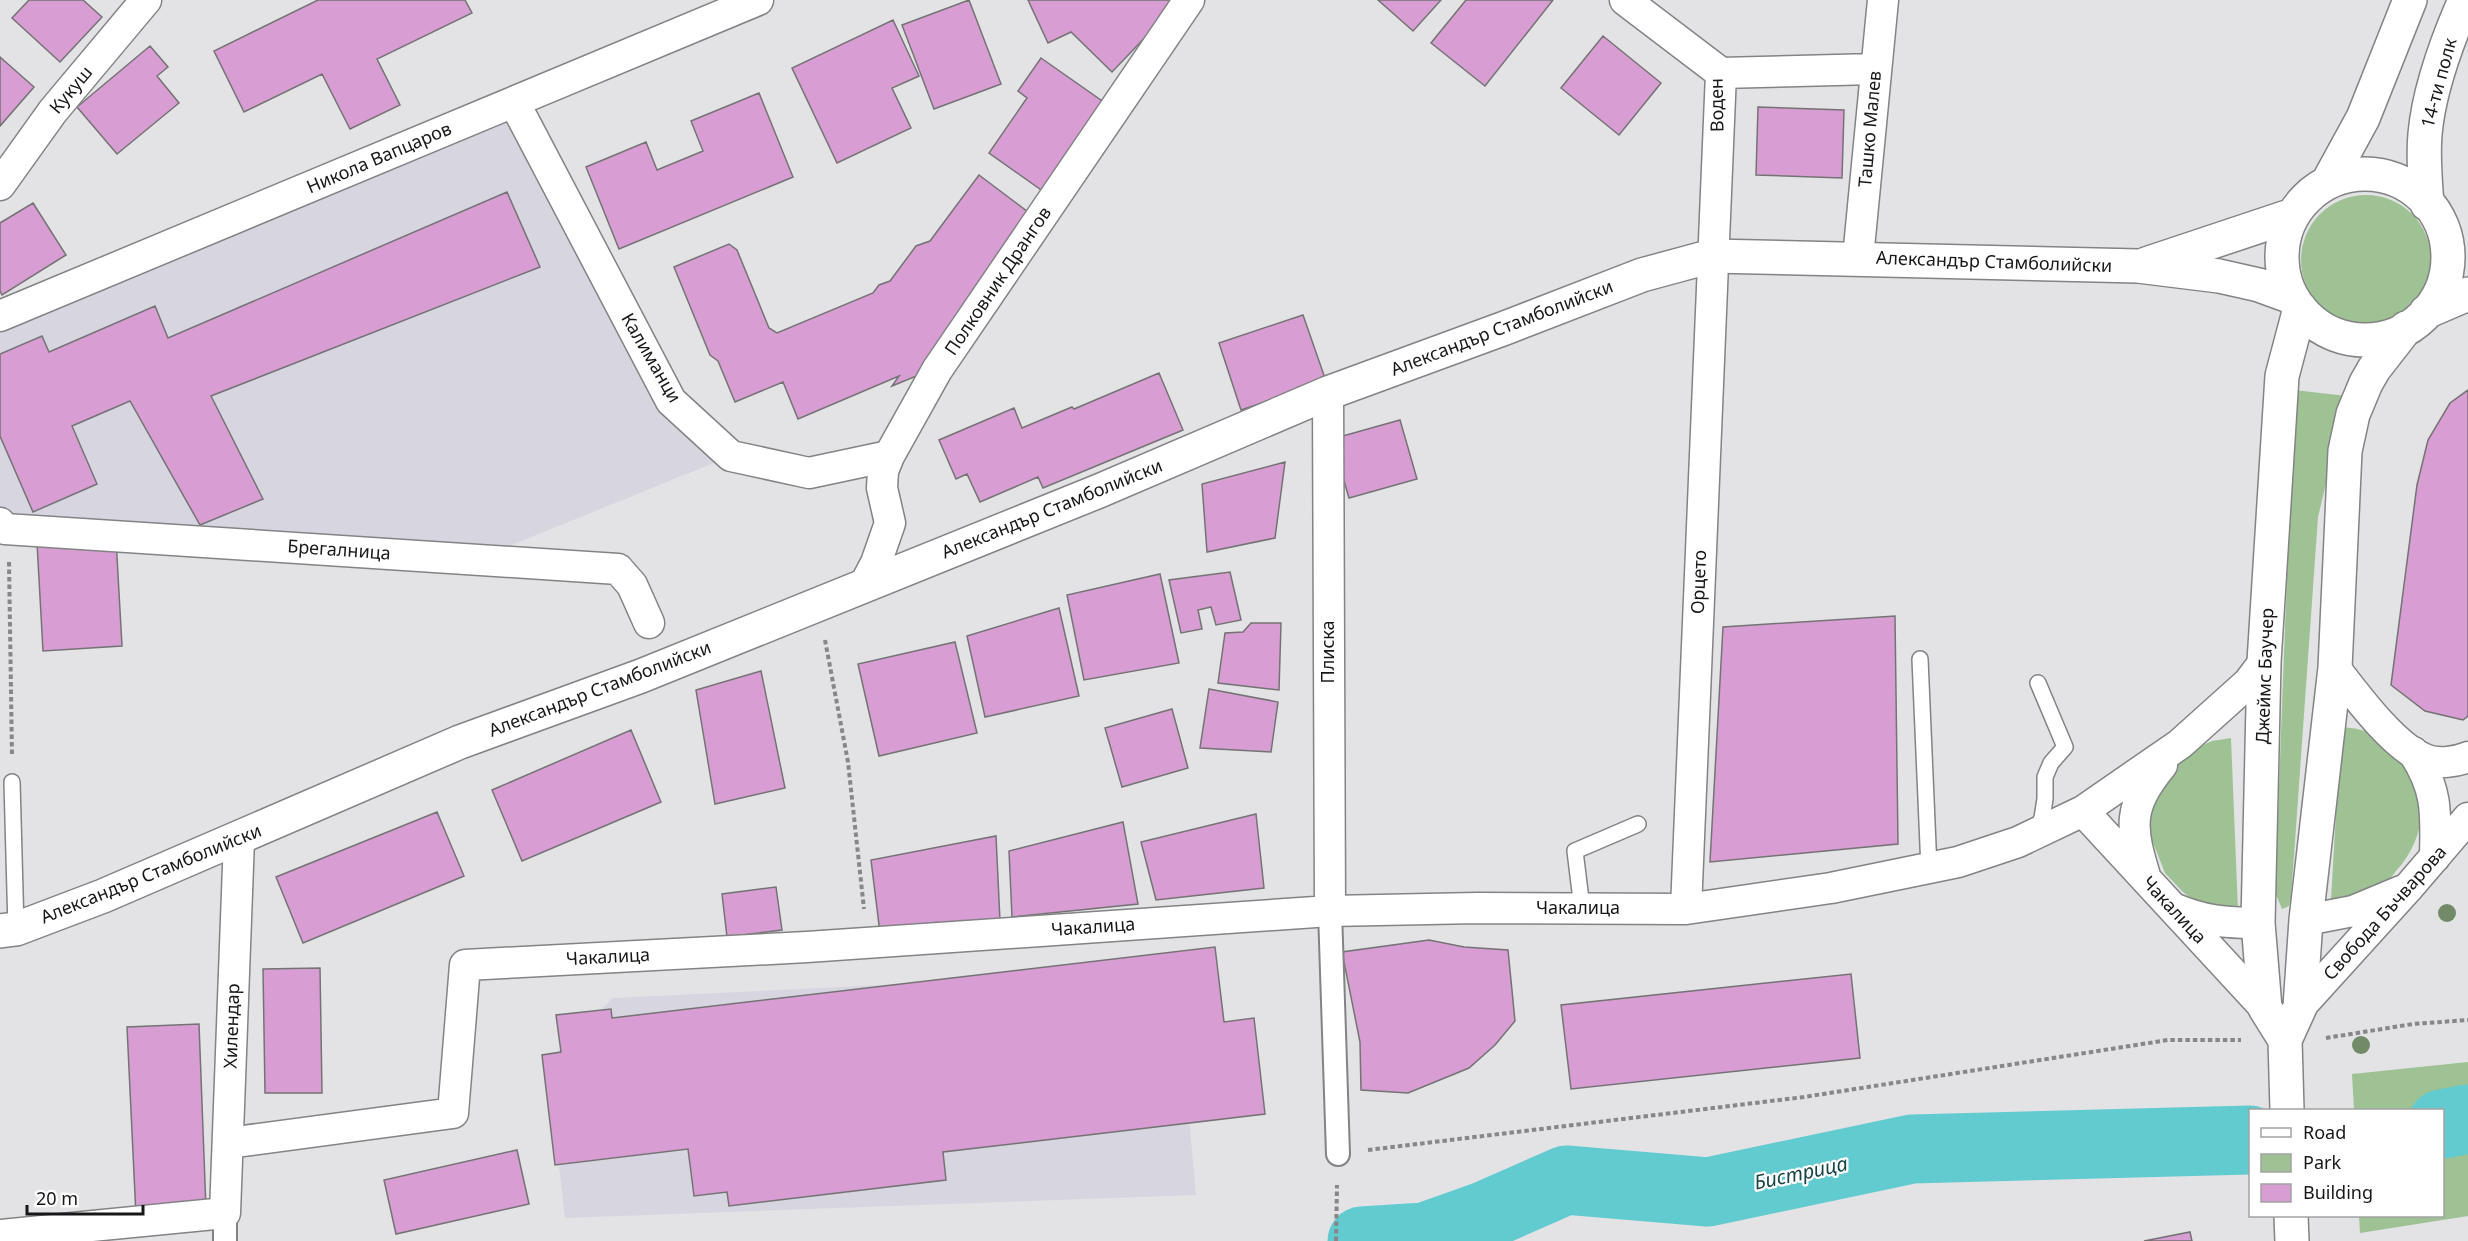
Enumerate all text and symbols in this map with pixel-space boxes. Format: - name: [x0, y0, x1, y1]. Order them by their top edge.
- street label: 14-ти полк: [2415, 35, 2462, 130]
- street label: Кукуш: [43, 61, 97, 118]
- street label: Ташко Малев: [1852, 70, 1886, 188]
- street label: Воден: [1704, 78, 1728, 132]
- street label: Никола Вапцаров: [303, 116, 455, 198]
- street label: Полковник Дрангов: [938, 201, 1056, 360]
- street label: Александър Стамболийски: [1876, 245, 2113, 277]
- street label: Александър Стамболийски: [1387, 274, 1616, 381]
- street label: Калиманци: [616, 308, 687, 407]
- street label: Александър Стамболийски: [938, 453, 1166, 563]
- street label: Брегалница: [287, 533, 392, 565]
- street label: Орцето: [1685, 549, 1711, 615]
- street label: Джеймс Баучер: [2250, 607, 2278, 745]
- street label: Плиска: [1315, 620, 1339, 684]
- street label: Александър Стамболийски: [485, 635, 714, 742]
- street label: Александър Стамболийски: [37, 818, 265, 928]
- street label: Свобода Бъчварова: [2317, 840, 2451, 985]
- street label: Чакалица: [2137, 870, 2212, 948]
- street label: Чакалица: [1536, 895, 1620, 919]
- street label: Чакалица: [1050, 911, 1136, 941]
- street label: Чакалица: [565, 942, 651, 970]
- street label: Хилендар: [218, 983, 244, 1069]
- legend: [2249, 1109, 2444, 1217]
- text: Road: [2303, 1120, 2346, 1144]
- water label: Бистрица: [1752, 1149, 1850, 1196]
- text: Park: [2303, 1150, 2341, 1174]
- scale bar: [27, 1178, 142, 1216]
- text: Building: [2303, 1180, 2373, 1204]
- text: 20 m: [36, 1186, 78, 1210]

